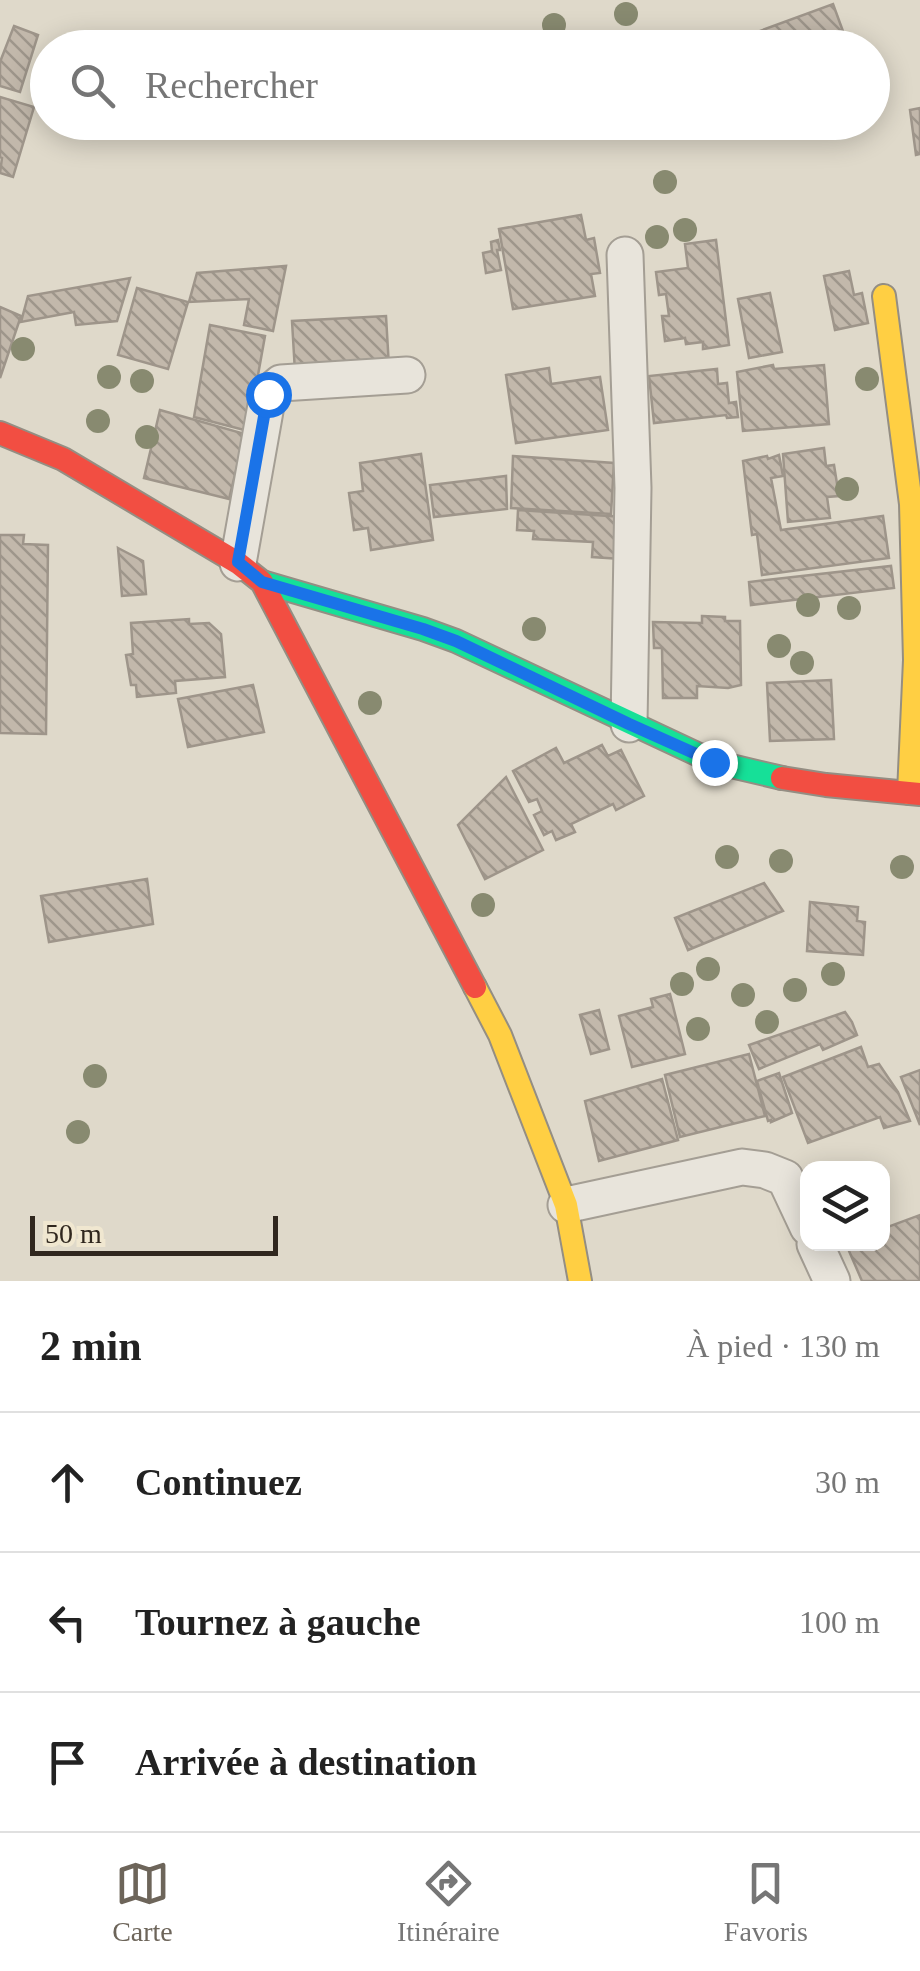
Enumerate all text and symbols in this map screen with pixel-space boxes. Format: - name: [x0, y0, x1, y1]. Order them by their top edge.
- search box: [30, 30, 890, 140]
- icon: search: [65, 58, 120, 113]
- text: Rechercher: [145, 64, 318, 106]
- route start: [246, 372, 292, 418]
- route end: [692, 740, 738, 786]
- map controls: [800, 1161, 890, 1251]
- button: layers: [800, 1161, 890, 1251]
- scale bar: [30, 1211, 278, 1256]
- text: 50 m: [45, 1218, 102, 1249]
- text: 2 min: [40, 1323, 142, 1369]
- text: À pied · 130 m: [686, 1328, 880, 1364]
- icon: ahead: [40, 1455, 95, 1510]
- text: Continuez: [135, 1461, 302, 1503]
- text: 30 m: [815, 1464, 880, 1500]
- icon: left: [40, 1595, 95, 1650]
- text: Tournez à gauche: [135, 1601, 421, 1643]
- text: 100 m: [799, 1604, 880, 1640]
- icon: arrive: [40, 1735, 95, 1790]
- text: Arrivée à destination: [135, 1741, 477, 1783]
- tab: Carte: [112, 1856, 173, 1948]
- tab: Itinéraire: [397, 1856, 500, 1948]
- tab: Favoris: [724, 1856, 808, 1948]

